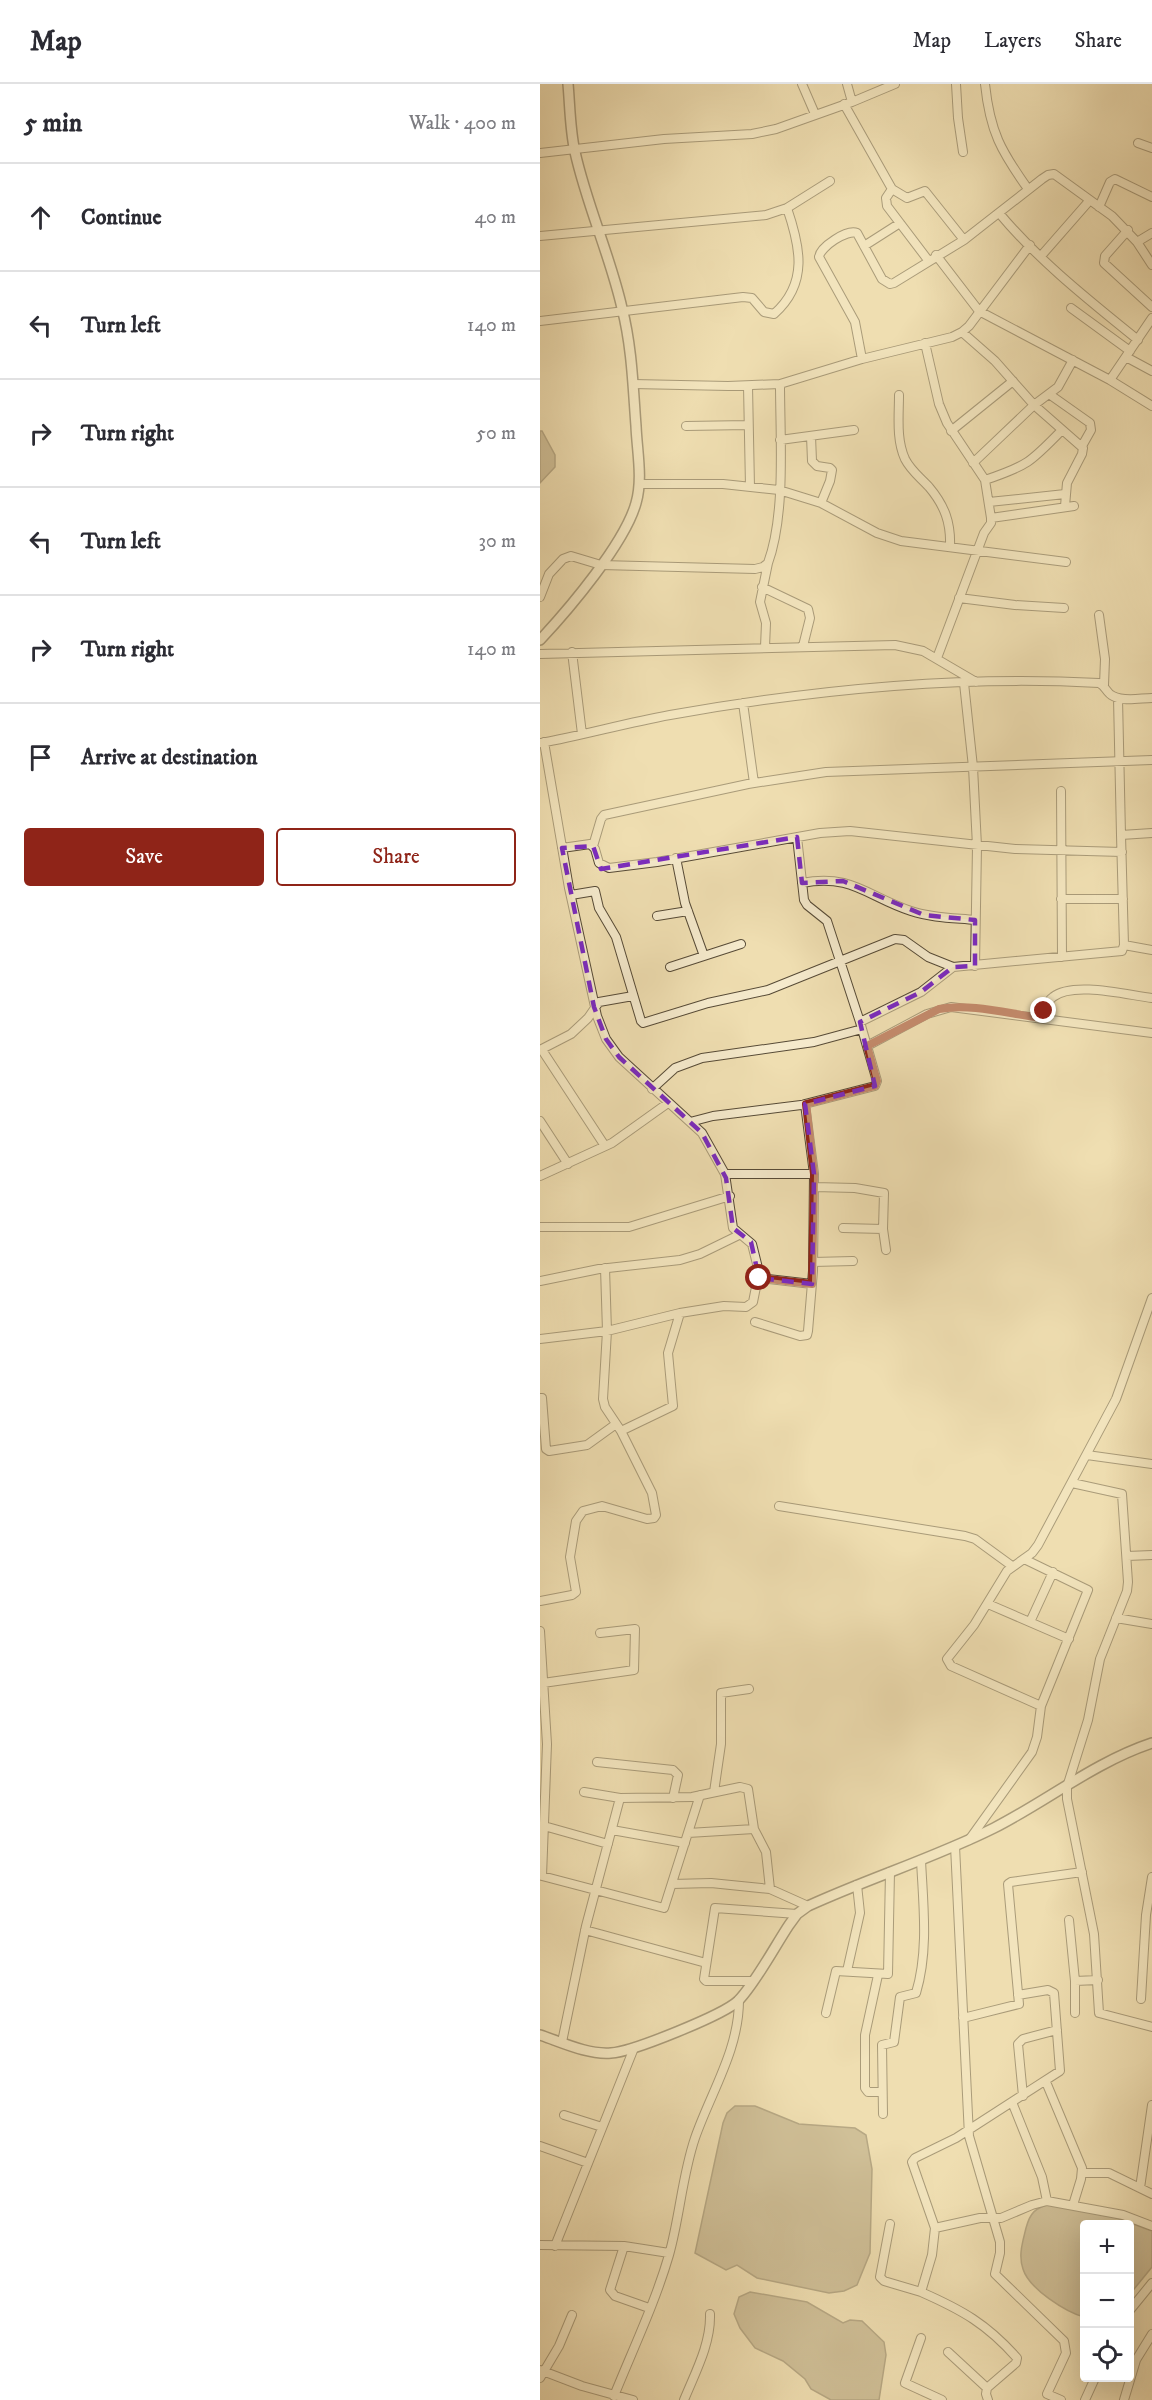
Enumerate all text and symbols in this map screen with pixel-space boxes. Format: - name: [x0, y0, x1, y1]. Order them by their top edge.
- text: Map: [30, 24, 82, 59]
- text: Map: [912, 28, 951, 54]
- text: Layers: [984, 28, 1042, 54]
- text: Share: [1075, 28, 1122, 54]
- text: 5 min: [24, 107, 82, 140]
- text: Walk · 400 m: [409, 111, 516, 136]
- icon: ahead: [24, 201, 57, 234]
- text: Continue: [81, 204, 162, 231]
- text: 40 m: [474, 205, 516, 230]
- icon: left: [24, 309, 57, 342]
- text: Turn left: [81, 312, 161, 339]
- text: 140 m: [467, 313, 516, 338]
- icon: right: [24, 417, 57, 450]
- text: Turn right: [81, 420, 174, 447]
- text: 50 m: [476, 421, 516, 446]
- icon: left: [24, 525, 57, 558]
- text: Turn left: [81, 528, 161, 555]
- text: 30 m: [478, 529, 516, 554]
- icon: right: [24, 633, 57, 666]
- text: Turn right: [81, 636, 174, 663]
- text: 140 m: [467, 637, 516, 662]
- icon: arrive: [24, 741, 57, 774]
- text: Arrive at destination: [81, 744, 258, 771]
- button: Save: [24, 828, 264, 886]
- button: Share: [276, 828, 516, 886]
- route end: [1030, 997, 1056, 1023]
- route start: [745, 1264, 771, 1290]
- map controls: [1080, 2220, 1134, 2382]
- button: +: [1080, 2220, 1134, 2274]
- button: −: [1080, 2274, 1134, 2328]
- button: locate: [1080, 2328, 1134, 2382]

